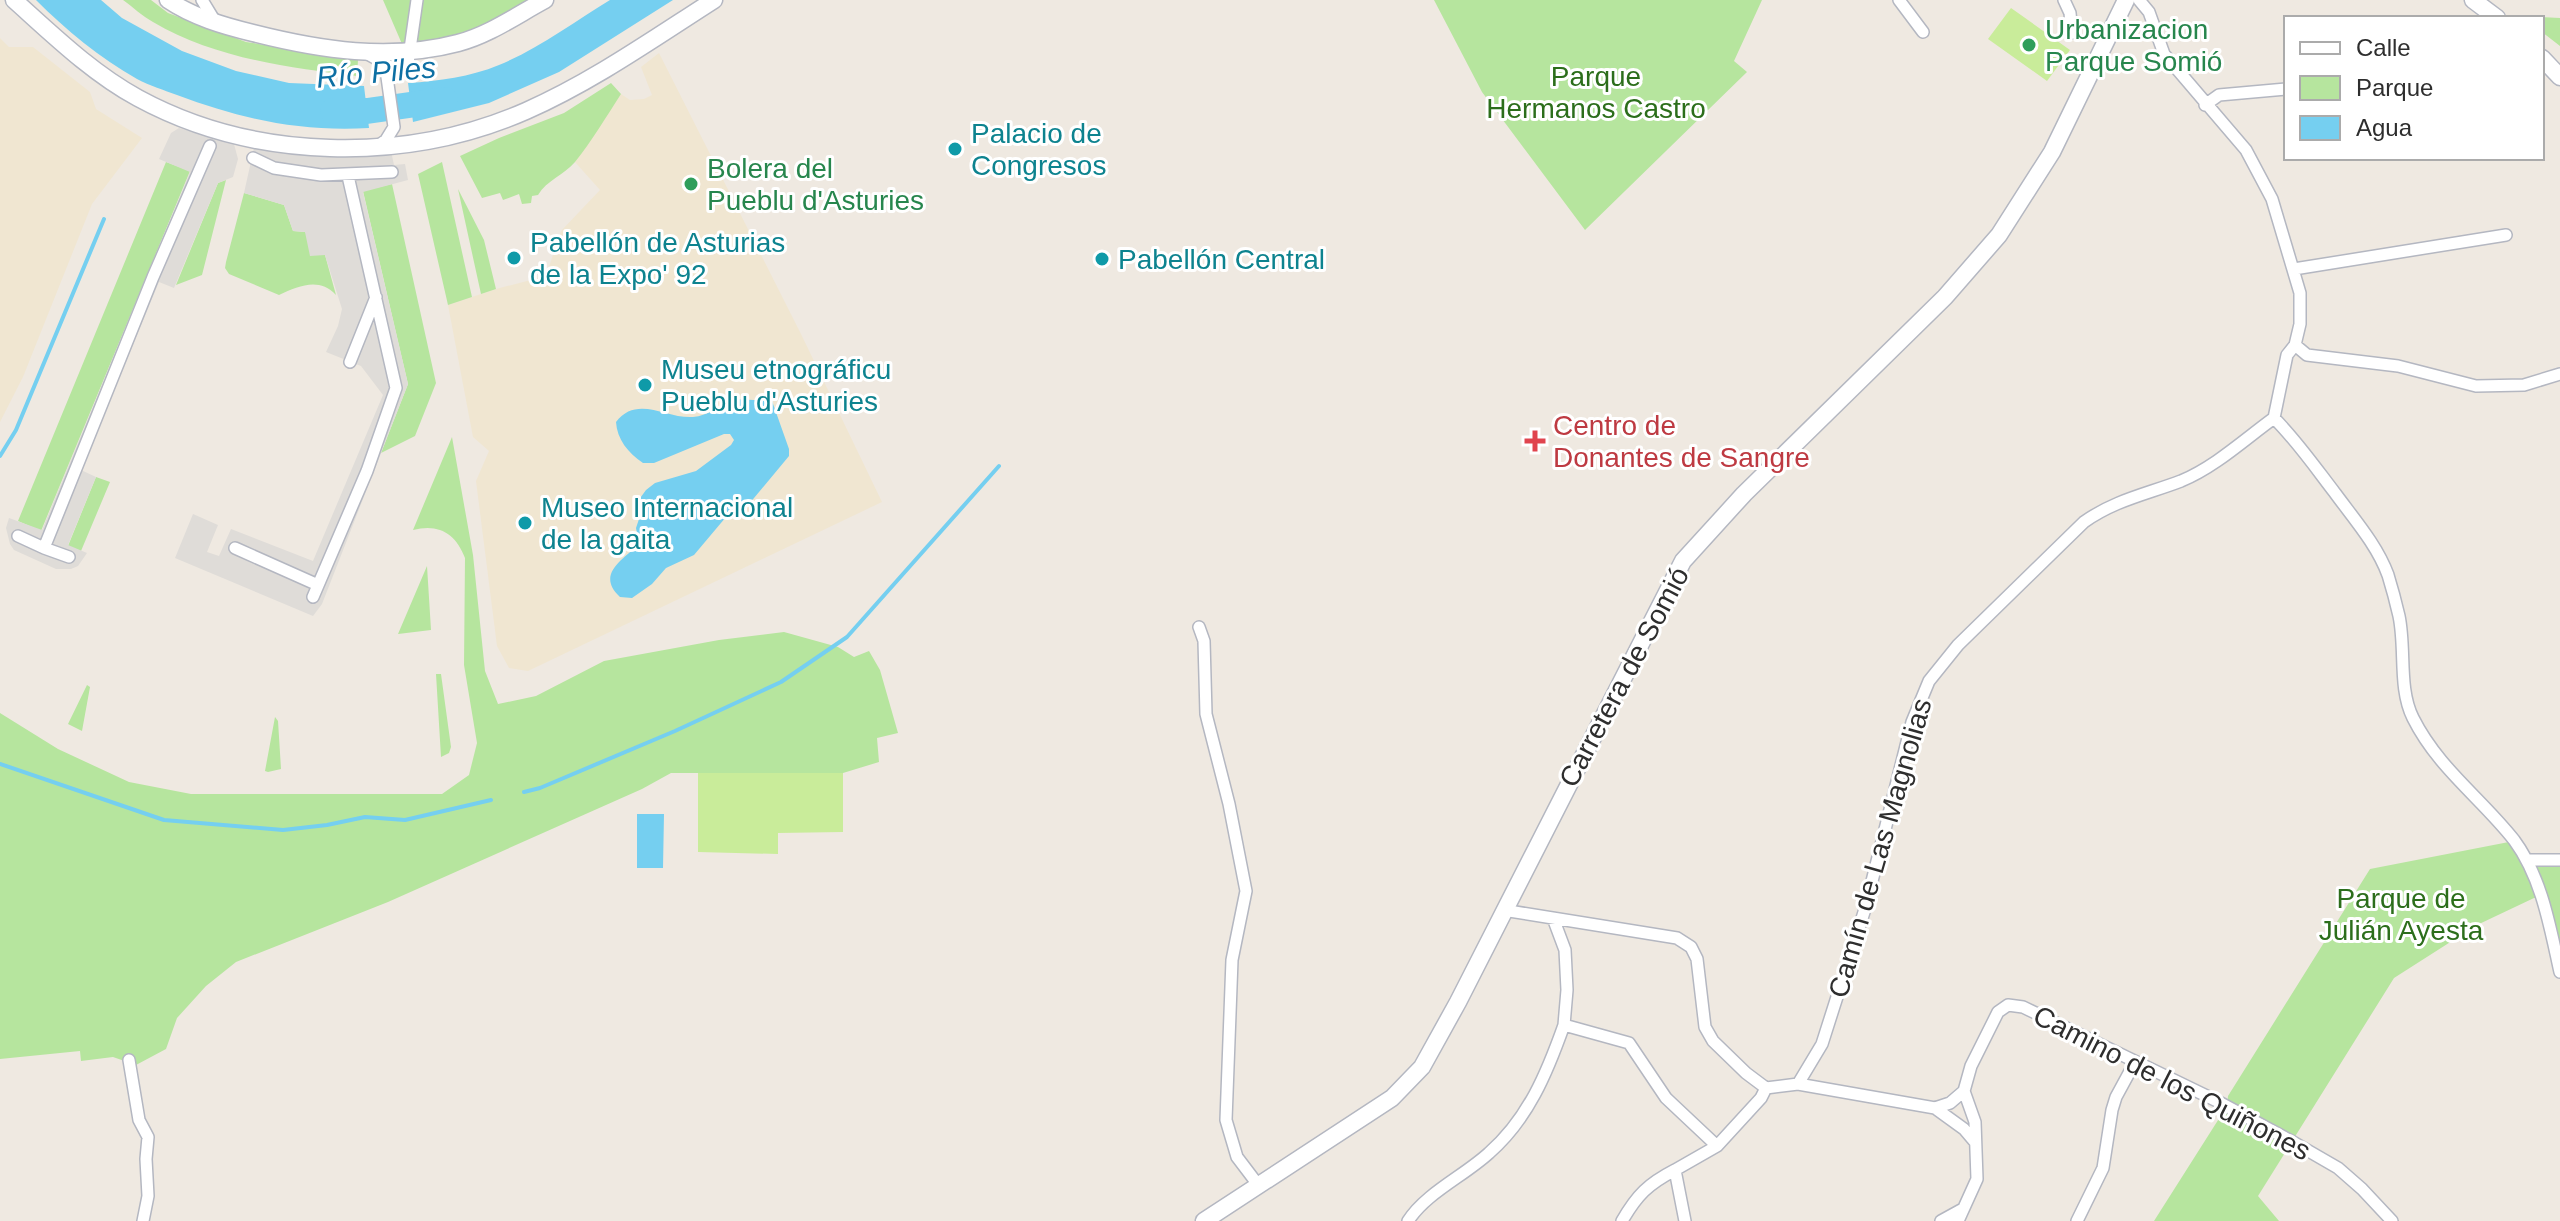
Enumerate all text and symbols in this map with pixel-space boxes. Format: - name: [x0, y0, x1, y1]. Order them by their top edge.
- place label: Urbanizacion Parque Somió: [2045, 14, 2222, 77]
- legend: [2284, 16, 2544, 160]
- text: Calle: [2356, 34, 2411, 61]
- marker: Urbanizacion Parque Somió: [2020, 36, 2038, 54]
- water label: Río Piles: [315, 50, 437, 94]
- park label: Parque Hermanos Castro: [1486, 61, 1706, 124]
- text: Parque: [2356, 74, 2433, 101]
- text: Agua: [2356, 114, 2413, 141]
- place label: Palacio de Congresos: [971, 118, 1106, 181]
- marker: Palacio de Congresos: [946, 140, 964, 158]
- place label: Bolera del Pueblu d'Asturies: [707, 153, 924, 216]
- marker: Bolera del Pueblu d'Asturies: [682, 175, 700, 193]
- place label: Pabellón de Asturias de la Expo' 92: [530, 227, 785, 290]
- place label: Pabellón Central: [1118, 244, 1325, 275]
- marker: Pabellón de Asturias de la Expo' 92: [505, 249, 523, 267]
- marker: Pabellón Central: [1093, 250, 1111, 268]
- place label: Museu etnográficu Pueblu d'Asturies: [661, 354, 891, 417]
- marker: Museu etnográficu Pueblu d'Asturies: [636, 376, 654, 394]
- place label: Centro de Donantes de Sangre: [1553, 410, 1810, 473]
- marker: Centro de Donantes de Sangre: [1524, 430, 1546, 452]
- place label: Museo Internacional de la gaita: [541, 492, 793, 555]
- marker: Museo Internacional de la gaita: [516, 514, 534, 532]
- street label: Carretera de Somió: [1553, 562, 1695, 792]
- street label: Camín de Las Magnolias: [1822, 695, 1938, 1001]
- park label: Parque de Julián Ayesta: [2319, 883, 2484, 946]
- street label: Camino de los Quiñones: [2028, 1000, 2316, 1166]

